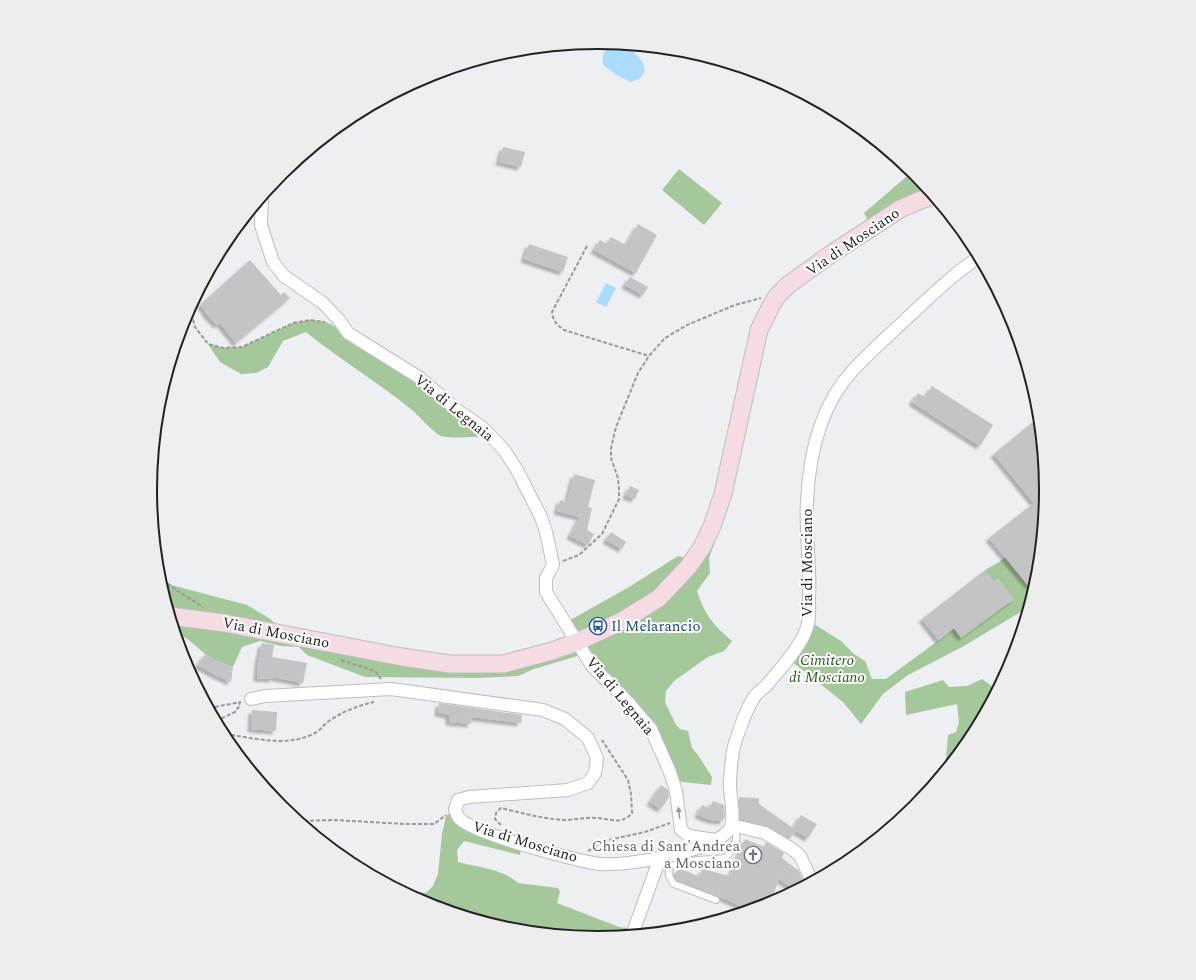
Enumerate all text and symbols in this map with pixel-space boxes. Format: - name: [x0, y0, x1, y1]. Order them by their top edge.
- street label: Via di Mosciano: [801, 202, 905, 282]
- street label: Via di Legnaia: [409, 369, 499, 448]
- street label: Via di Mosciano: [796, 509, 819, 617]
- street label: Via di Mosciano: [220, 611, 332, 655]
- place label: Il Melarancio: [611, 615, 701, 638]
- bus stop icon: Il Melarancio: [588, 616, 608, 636]
- park label: Cimitero di Mosciano: [789, 649, 865, 689]
- street label: Via di Legnaia: [580, 652, 660, 741]
- one-way arrow: [676, 807, 682, 819]
- street label: Via di Mosciano: [470, 815, 580, 869]
- place label: Chiesa di Sant'Andrea a Mosciano: [592, 835, 741, 875]
- church icon: Chiesa di Sant'Andrea a Mosciano: [743, 845, 763, 865]

